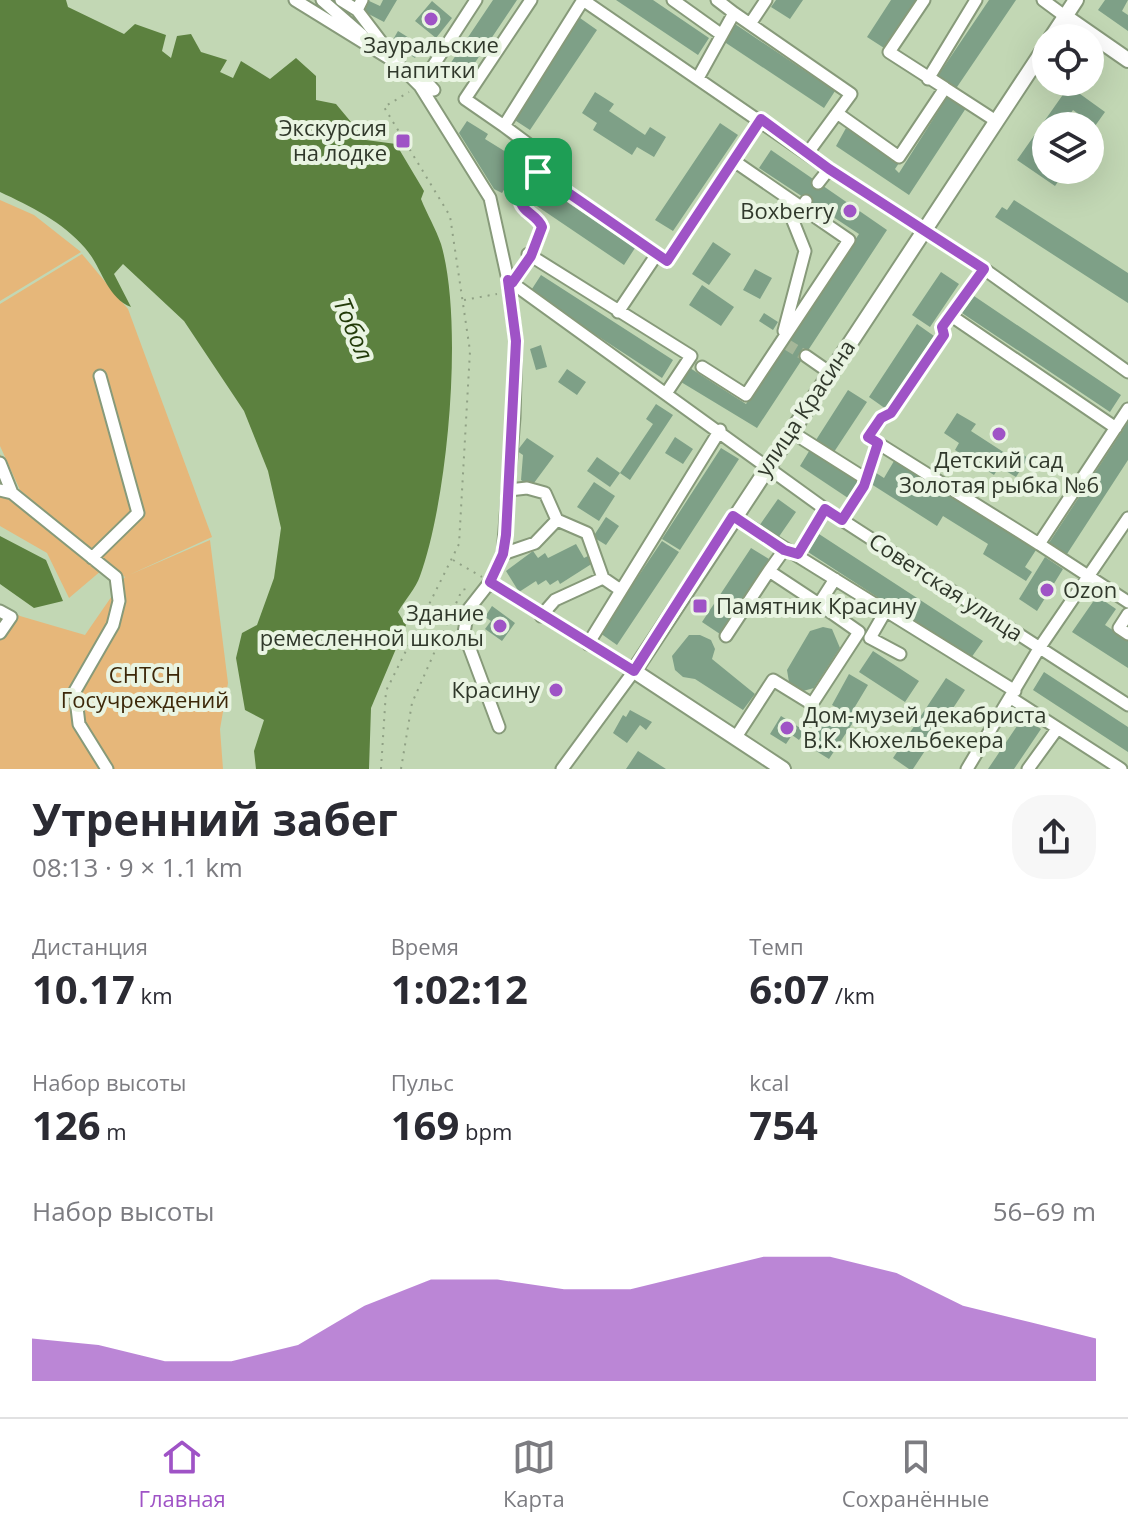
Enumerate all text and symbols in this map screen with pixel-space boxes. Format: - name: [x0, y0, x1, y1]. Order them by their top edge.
- marker: Зауральские напитки: [422, 10, 440, 28]
- map controls: [1032, 24, 1104, 184]
- button: locate: [1032, 24, 1104, 96]
- place label: Зауральские напитки: [363, 29, 499, 84]
- place label: Экскурсия на лодке: [279, 112, 387, 167]
- button: layers: [1032, 112, 1104, 184]
- marker: Экскурсия на лодке: [394, 132, 412, 150]
- pin: [504, 138, 572, 206]
- icon: arrive: [516, 150, 560, 194]
- place label: Boxberry: [740, 195, 835, 225]
- marker: Boxberry: [841, 202, 859, 220]
- water label: Тобол: [326, 292, 382, 365]
- street label: улица Красина: [747, 333, 861, 482]
- marker: Детский сад Золотая рыбка №6: [990, 425, 1008, 443]
- place label: Детский сад Золотая рыбка №6: [899, 444, 1099, 499]
- street label: Советская улица: [864, 525, 1029, 647]
- place label: Ozon: [1063, 574, 1117, 604]
- marker: Ozon: [1038, 581, 1056, 599]
- place label: Памятник Красину: [716, 590, 917, 620]
- place label: Здание ремесленной школы: [260, 597, 484, 652]
- marker: Памятник Красину: [691, 597, 709, 615]
- marker: Здание ремесленной школы: [491, 617, 509, 635]
- park label: СНТСН Госучреждений: [61, 659, 229, 714]
- place label: Красину: [451, 674, 541, 704]
- marker: Красину: [547, 681, 565, 699]
- place label: Дом-музей декабриста В.К. Кюхельбекера: [803, 699, 1047, 754]
- marker: Дом-музей декабриста В.К. Кюхельбекера: [778, 719, 796, 737]
- text: Утренний забег: [32, 789, 398, 849]
- button: share: [1012, 795, 1096, 879]
- text: 08:13 · 9 × 1.1 km: [32, 849, 243, 885]
- text: Дистанция: [32, 931, 148, 961]
- text: Время: [391, 931, 459, 961]
- text: Темп: [749, 931, 804, 961]
- text: 10.17: [32, 961, 135, 1016]
- text: 1:02:12: [391, 961, 528, 1016]
- text: 6:07: [749, 961, 829, 1016]
- text: km: [135, 980, 173, 1010]
- text: /km: [829, 980, 875, 1010]
- text: Набор высоты: [32, 1067, 187, 1097]
- text: Пульс: [391, 1067, 454, 1097]
- text: kcal: [749, 1067, 789, 1097]
- text: 126: [32, 1097, 101, 1152]
- text: 169: [391, 1097, 459, 1152]
- text: 754: [749, 1097, 818, 1152]
- text: m: [101, 1116, 127, 1146]
- text: bpm: [459, 1116, 512, 1146]
- text: Набор высоты: [32, 1193, 215, 1229]
- text: 56–69 m: [993, 1193, 1096, 1229]
- tab: Главная: [139, 1435, 226, 1513]
- tab: Карта: [503, 1435, 565, 1513]
- tab: Сохранённые: [842, 1435, 989, 1513]

